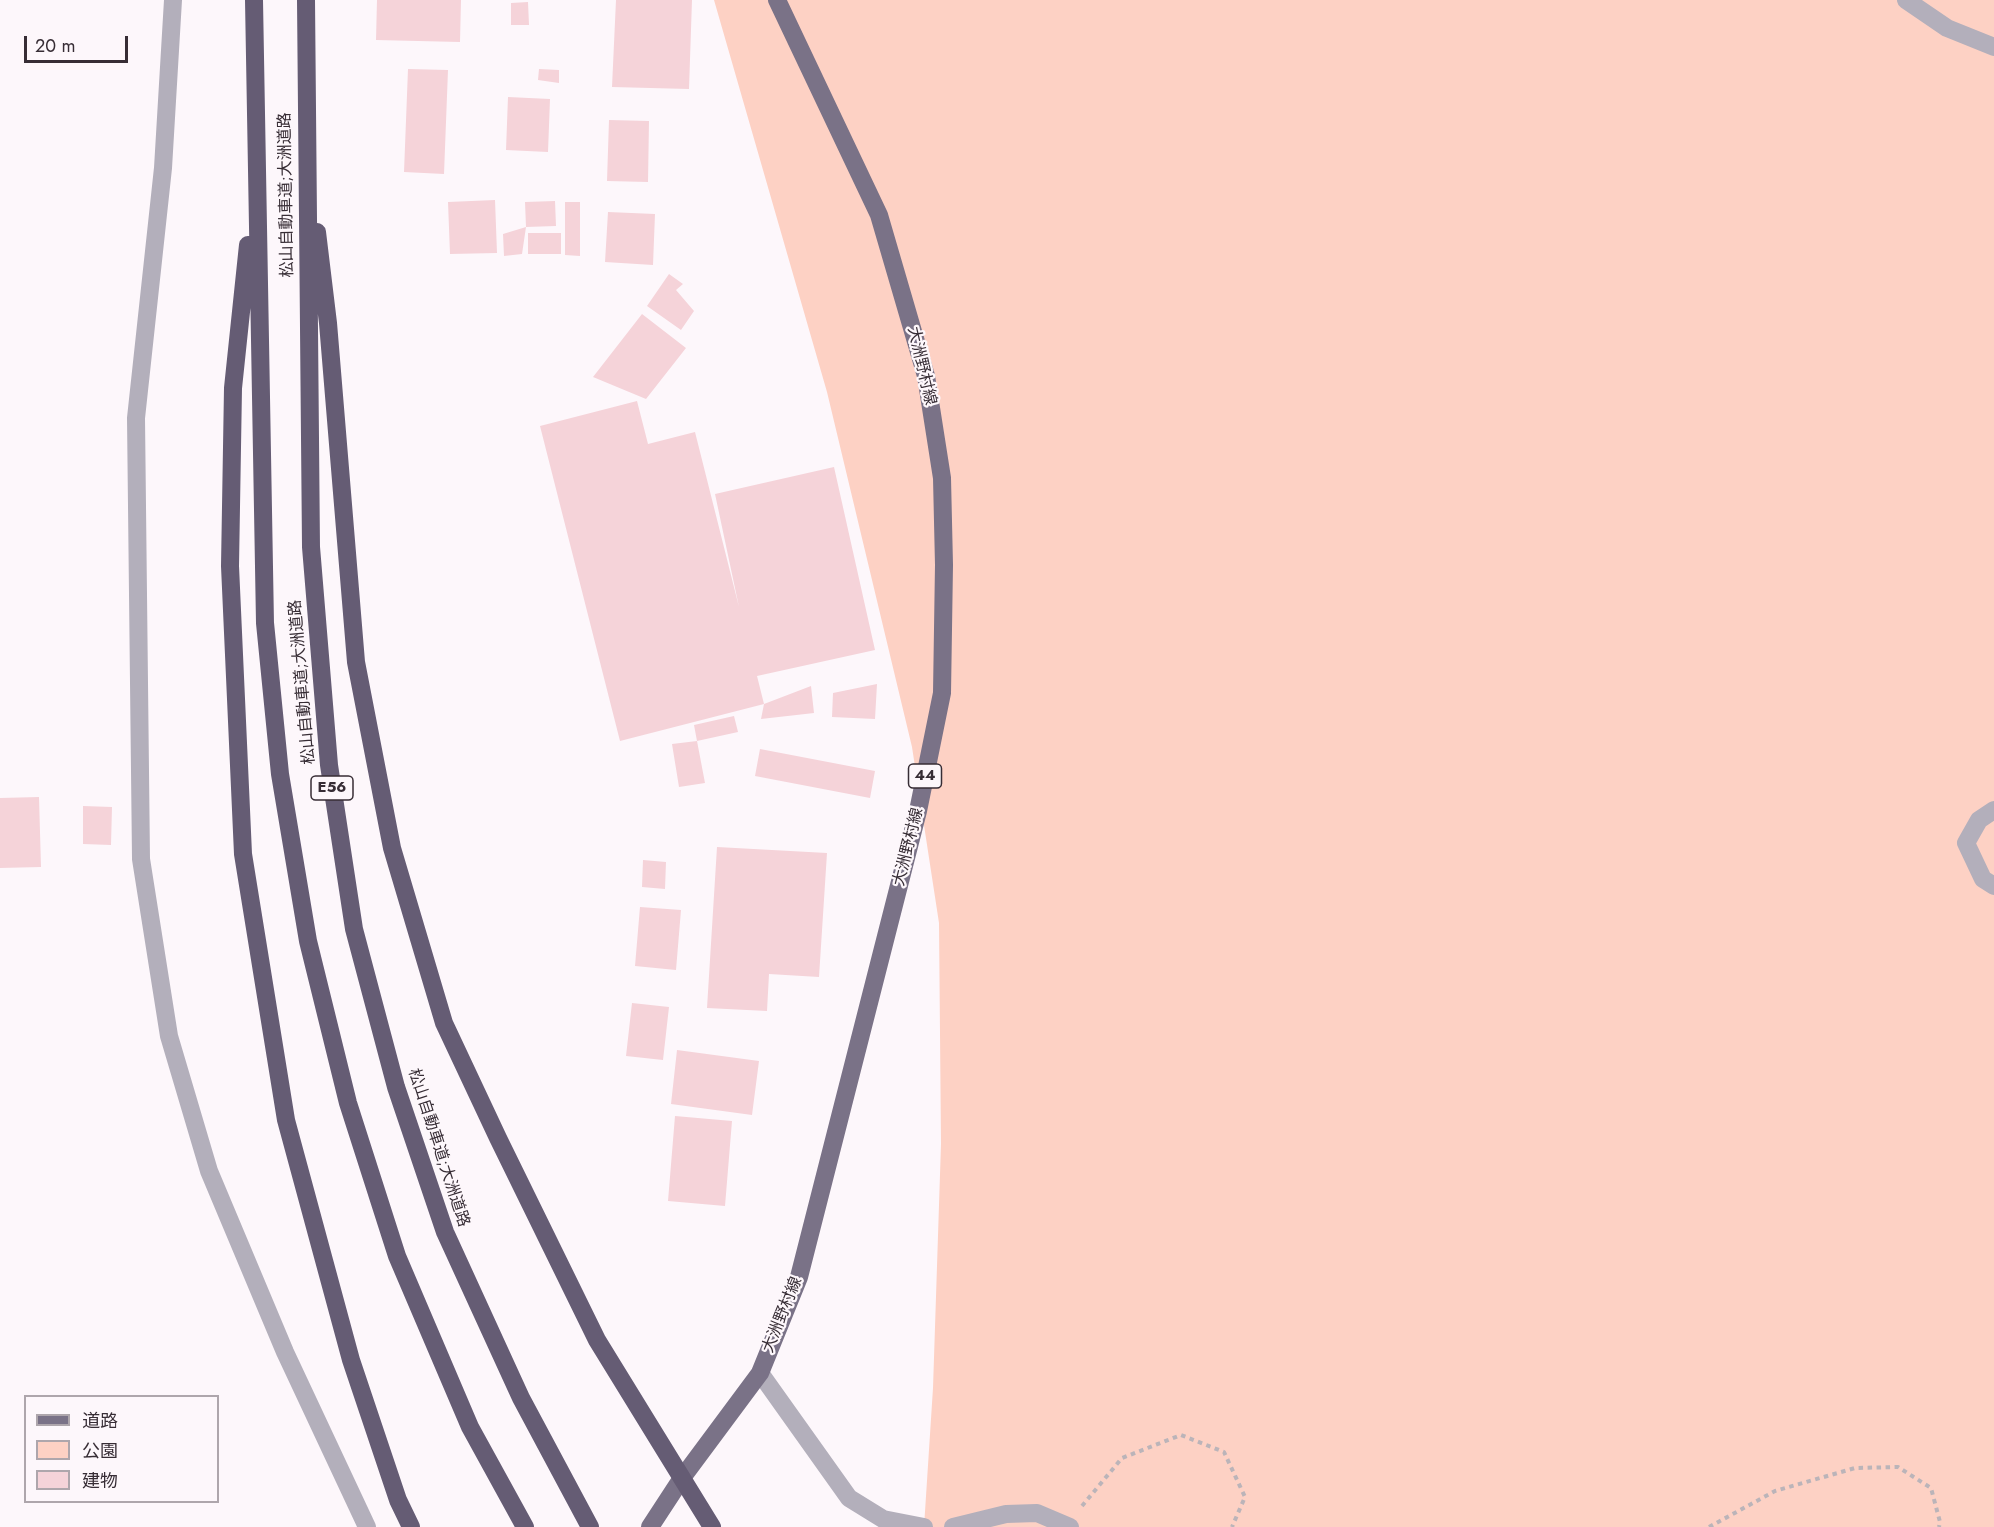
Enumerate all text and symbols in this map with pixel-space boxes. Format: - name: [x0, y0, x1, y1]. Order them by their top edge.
- scale bar: [27, 24, 130, 62]
- text: 20 m: [35, 33, 75, 59]
- street label: 松山自動車道;大洲道路: [276, 112, 298, 278]
- street label: 大洲野村線: [903, 325, 939, 407]
- street label: 松山自動車道;大洲道路: [286, 599, 320, 765]
- road number: 44: [908, 764, 942, 788]
- road number: E56: [311, 776, 353, 800]
- street label: 大洲野村線: [890, 806, 928, 888]
- street label: 松山自動車道;大洲道路: [403, 1066, 473, 1230]
- street label: 大洲野村線: [759, 1274, 807, 1356]
- legend: [24, 1395, 219, 1503]
- text: 道路: [82, 1408, 118, 1434]
- text: 公園: [82, 1438, 118, 1464]
- text: 建物: [82, 1468, 118, 1494]

